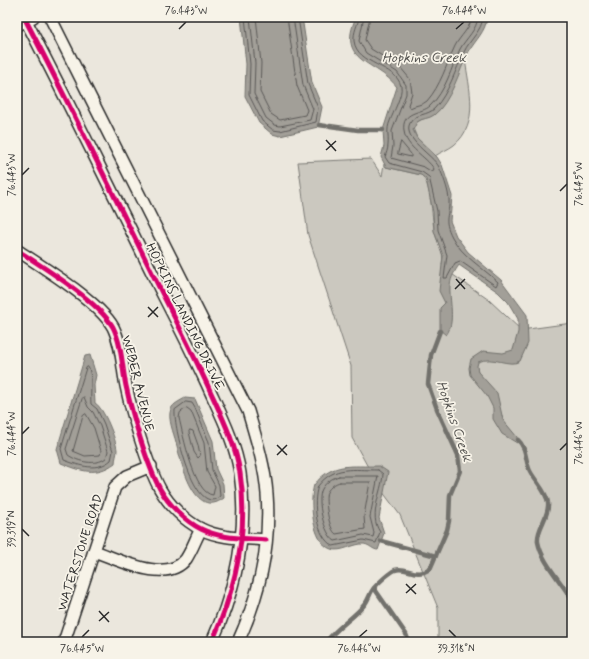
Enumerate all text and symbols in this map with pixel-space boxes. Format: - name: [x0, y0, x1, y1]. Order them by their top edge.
- text: 76.443°W: [165, 4, 207, 18]
- text: 76.444°W: [442, 4, 486, 18]
- water label: Hopkins Creek: [382, 49, 467, 67]
- text: 76.443°W: [5, 154, 19, 196]
- text: 76.445°W: [572, 162, 586, 206]
- street label: HOPKINS LANDING DRIVE: [142, 240, 228, 393]
- street label: WEBER AVENUE: [117, 334, 158, 434]
- water label: Hopkins Creek: [432, 379, 477, 465]
- text: 76.444°W: [5, 412, 19, 456]
- text: 76.446°W: [572, 422, 586, 465]
- street label: WATERSTONE ROAD: [54, 492, 107, 613]
- text: 39.319°N: [5, 510, 19, 547]
- text: 76.445°W: [60, 642, 104, 656]
- text: 76.446°W: [338, 642, 381, 656]
- text: 39.318°N: [437, 642, 475, 656]

